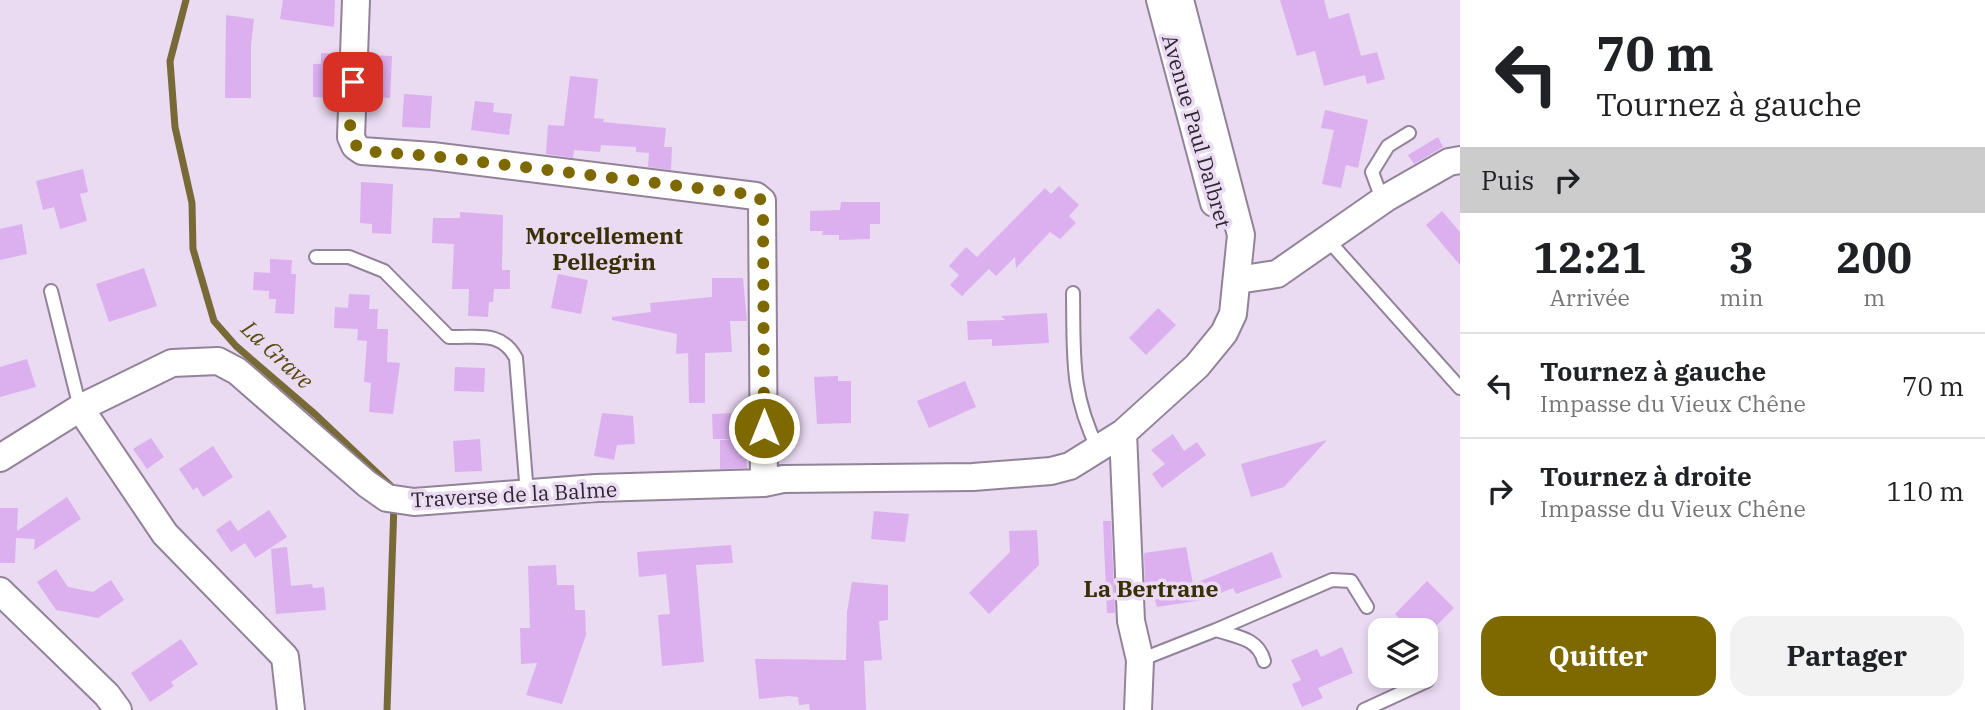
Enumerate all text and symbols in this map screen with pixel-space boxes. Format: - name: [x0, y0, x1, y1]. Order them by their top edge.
- text: 70 m: [1596, 21, 1714, 84]
- icon: left: [1481, 28, 1572, 119]
- street label: Avenue Paul Dalbret: [1156, 31, 1238, 231]
- pin: [323, 52, 383, 112]
- icon: arrive: [334, 63, 372, 101]
- text: Tournez à gauche: [1596, 83, 1862, 125]
- icon: right: [1548, 161, 1586, 199]
- text: Puis: [1481, 163, 1534, 197]
- district label: Morcellement Pellegrin: [525, 220, 683, 276]
- text: 12:21: [1533, 230, 1647, 285]
- text: 3: [1729, 230, 1754, 285]
- text: 200: [1836, 230, 1912, 285]
- text: Arrivée: [1550, 282, 1630, 312]
- text: min: [1720, 282, 1763, 312]
- text: m: [1863, 282, 1885, 312]
- water label: La Grave: [235, 312, 320, 395]
- text: Tournez à gauche: [1540, 354, 1766, 388]
- icon: left: [1481, 367, 1519, 405]
- text: 70 m: [1902, 369, 1964, 403]
- text: Impasse du Vieux Chêne: [1540, 388, 1806, 418]
- position arrow: [727, 391, 801, 465]
- text: Tournez à droite: [1540, 459, 1752, 493]
- icon: right: [1481, 472, 1519, 510]
- text: 110 m: [1886, 474, 1964, 508]
- street label: Traverse de la Balme: [410, 475, 618, 513]
- text: Impasse du Vieux Chêne: [1540, 493, 1806, 523]
- district label: La Bertrane: [1083, 573, 1219, 603]
- button: Quitter: [1481, 616, 1716, 696]
- button: Partager: [1730, 616, 1964, 696]
- map controls: [1368, 618, 1438, 688]
- button: layers: [1368, 618, 1438, 688]

